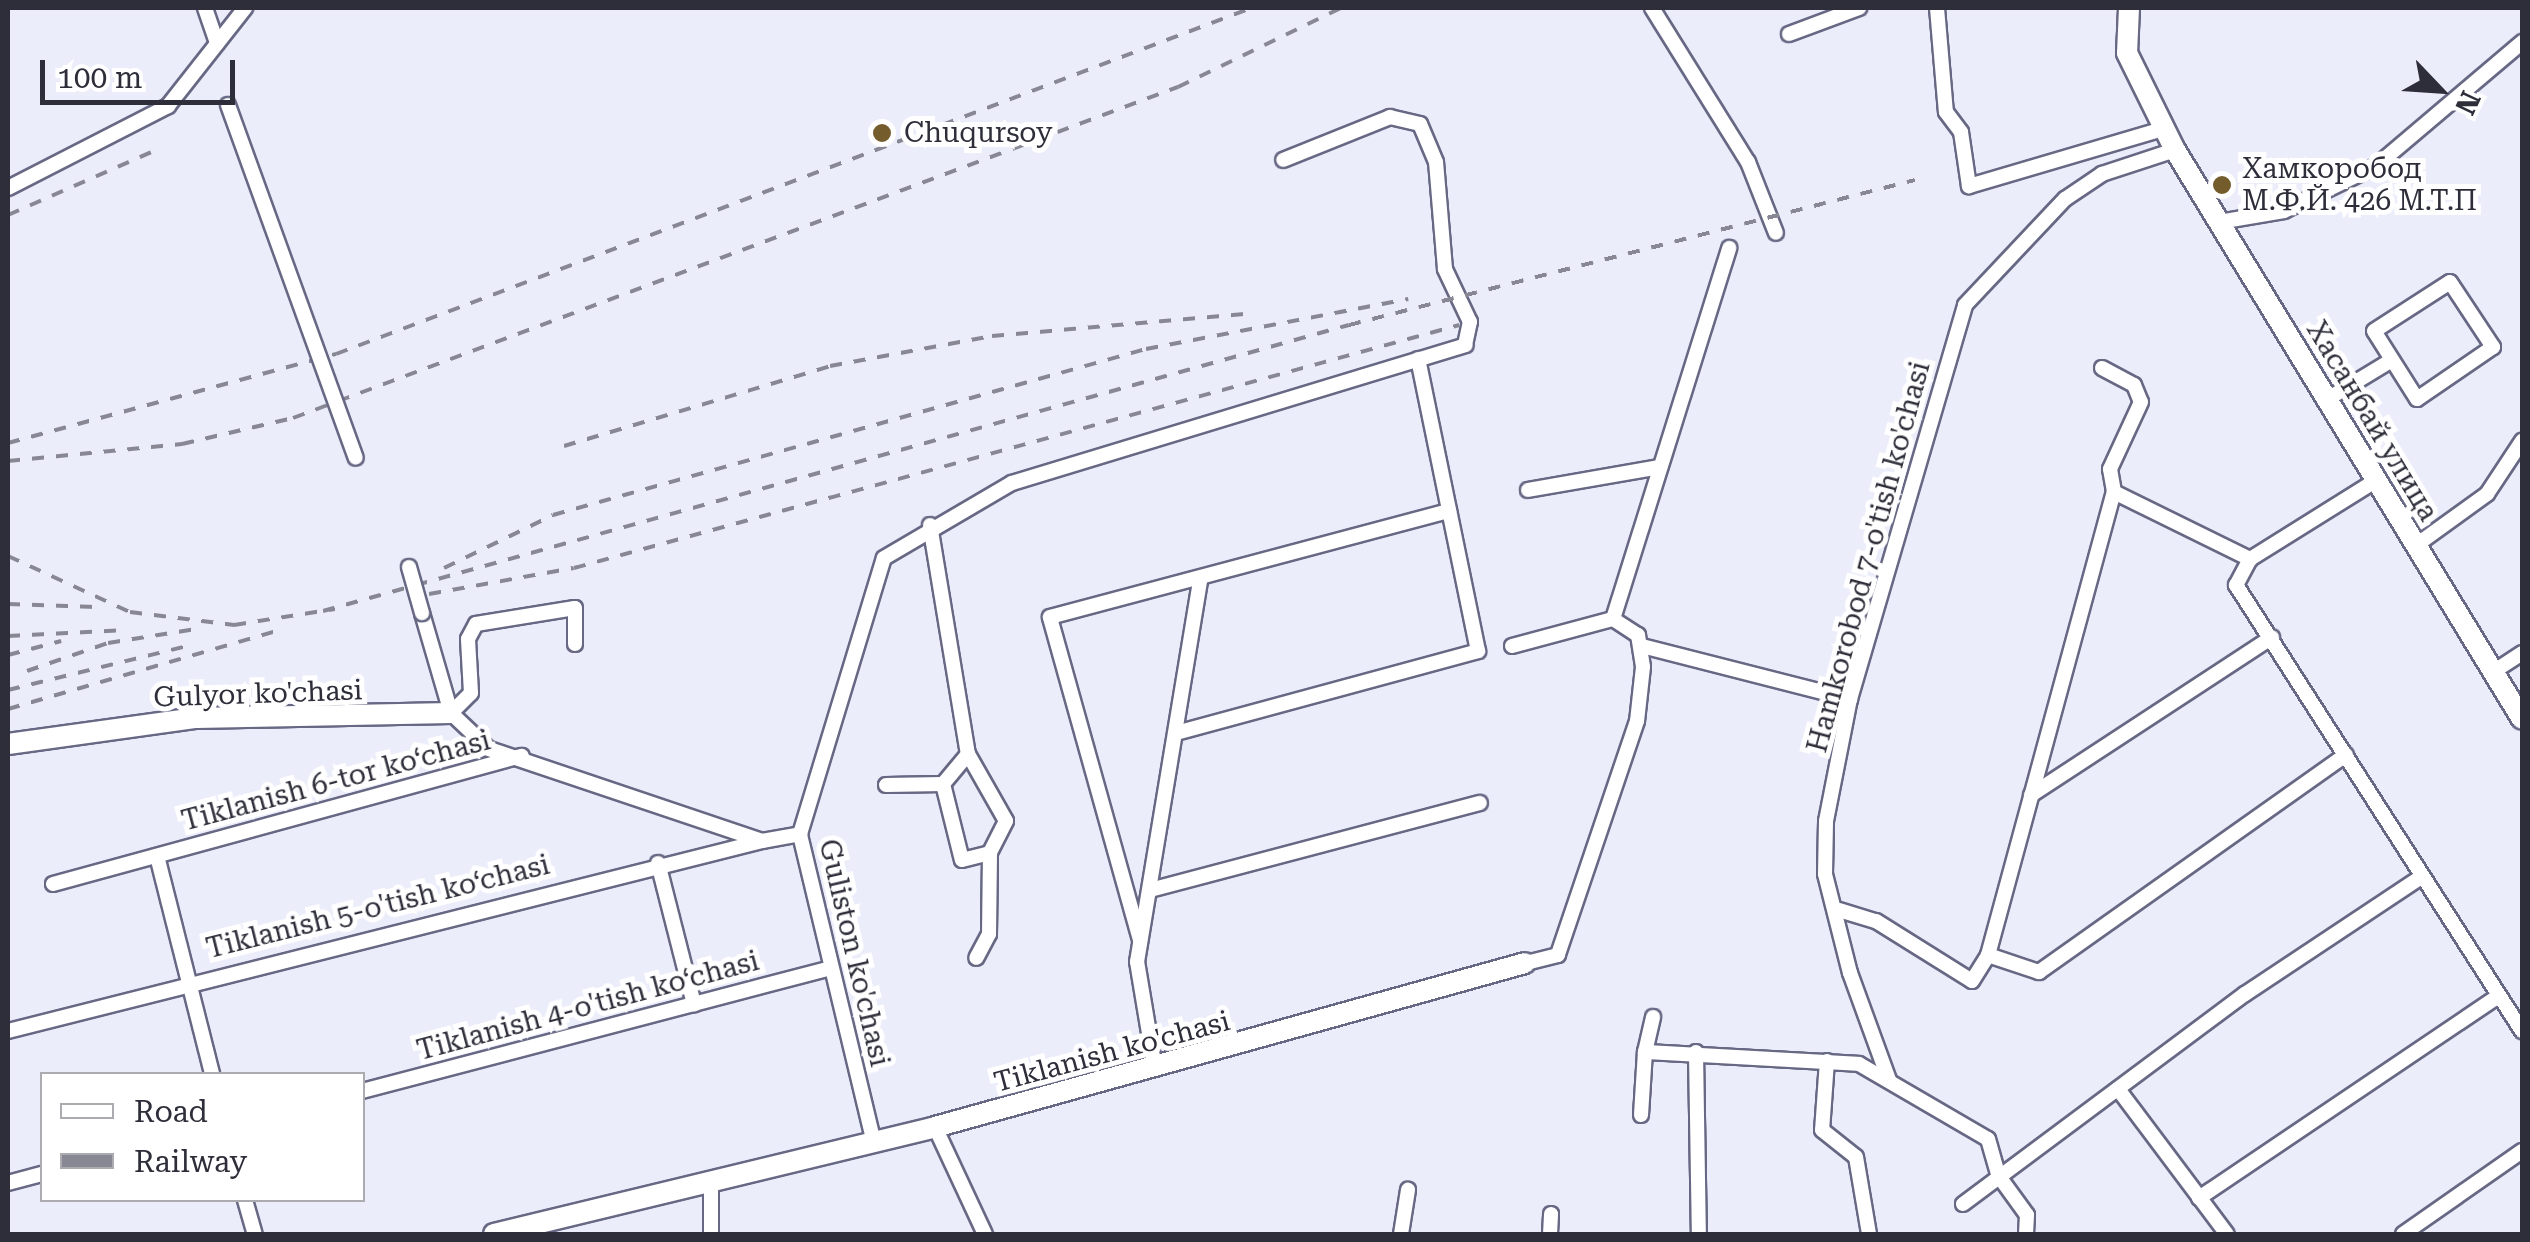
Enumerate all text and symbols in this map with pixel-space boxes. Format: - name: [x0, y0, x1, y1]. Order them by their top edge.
- scale bar: [45, 40, 240, 102]
- north arrow: [2390, 40, 2490, 140]
- text: 100 m: [57, 60, 142, 95]
- text: N: [2448, 86, 2487, 120]
- place label: Chuqursoy: [904, 116, 1052, 150]
- marker: Chuqursoy: [869, 120, 895, 146]
- place label: Хамкоробод М.Ф.Й. 426 М.Т.П: [2242, 152, 2477, 218]
- marker: Хамкоробод М.Ф.Й. 426 М.Т.П: [2211, 174, 2233, 196]
- street label: Хасанбай улица: [2299, 315, 2445, 527]
- street label: Hamkorobod 7-o'tish ko'chasi: [1801, 358, 1937, 756]
- street label: Gulyor ko'chasi: [153, 674, 363, 714]
- street label: Tiklanish 6-tor ko‘chasi: [178, 724, 494, 838]
- street label: Guliston ko'chasi: [812, 836, 896, 1070]
- street label: Tiklanish 5-o'tish ko‘chasi: [203, 848, 553, 966]
- street label: Tiklanish 4-o'tish ko‘chasi: [413, 944, 763, 1068]
- street label: Tiklanish ko'chasi: [990, 1004, 1234, 1100]
- legend: [40, 1072, 365, 1202]
- text: Road: [134, 1094, 208, 1129]
- text: Railway: [134, 1144, 247, 1179]

